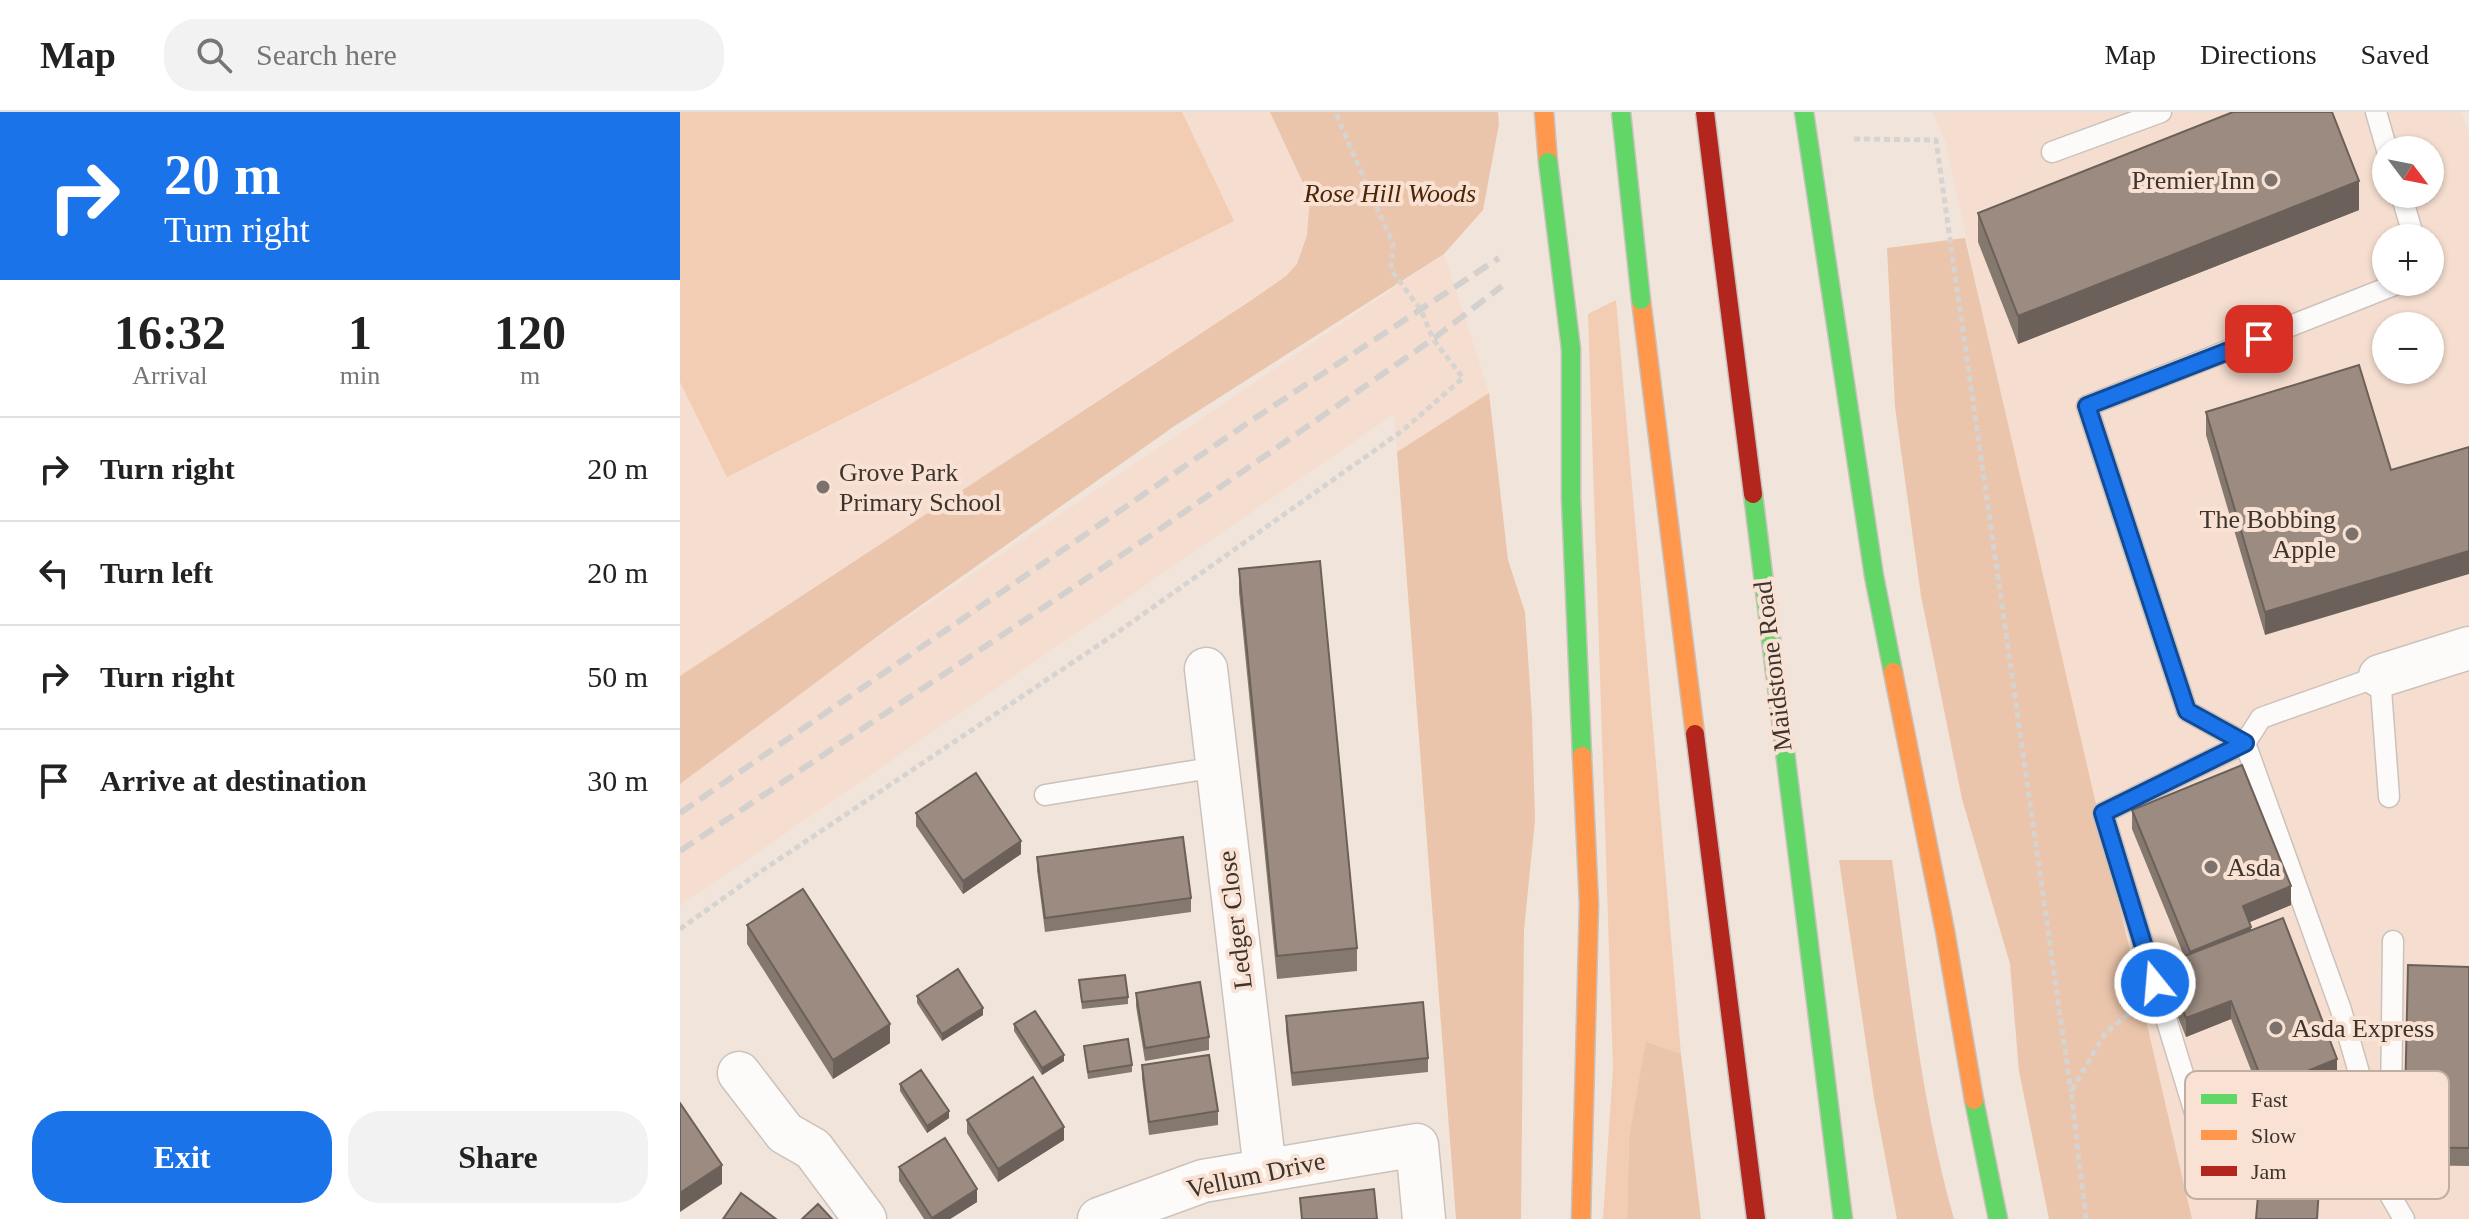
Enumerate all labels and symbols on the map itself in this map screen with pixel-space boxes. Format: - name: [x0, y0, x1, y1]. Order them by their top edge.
- north arrow: [2372, 136, 2444, 208]
- place label: Premier Inn: [2132, 166, 2255, 195]
- marker: Premier Inn: [2262, 171, 2280, 189]
- park label: Rose Hill Woods: [1303, 179, 1476, 208]
- pin: [2225, 305, 2293, 373]
- place label: Grove Park Primary School: [839, 458, 1002, 517]
- marker: Grove Park Primary School: [814, 478, 832, 496]
- place label: The Bobbing Apple: [2200, 505, 2336, 564]
- marker: The Bobbing Apple: [2343, 525, 2361, 543]
- street label: Maidstone Road: [1748, 579, 1798, 753]
- street label: Ledger Close: [1212, 849, 1258, 991]
- place label: Asda: [2227, 853, 2281, 882]
- marker: Asda: [2202, 858, 2220, 876]
- position arrow: [2113, 941, 2197, 1025]
- place label: Asda Express: [2292, 1014, 2434, 1043]
- marker: Asda Express: [2267, 1019, 2285, 1037]
- legend: [2185, 1071, 2449, 1199]
- text: Fast: [2251, 1087, 2288, 1112]
- text: Slow: [2251, 1123, 2296, 1148]
- street label: Vellum Drive: [1184, 1146, 1328, 1204]
- text: Jam: [2251, 1159, 2286, 1184]

